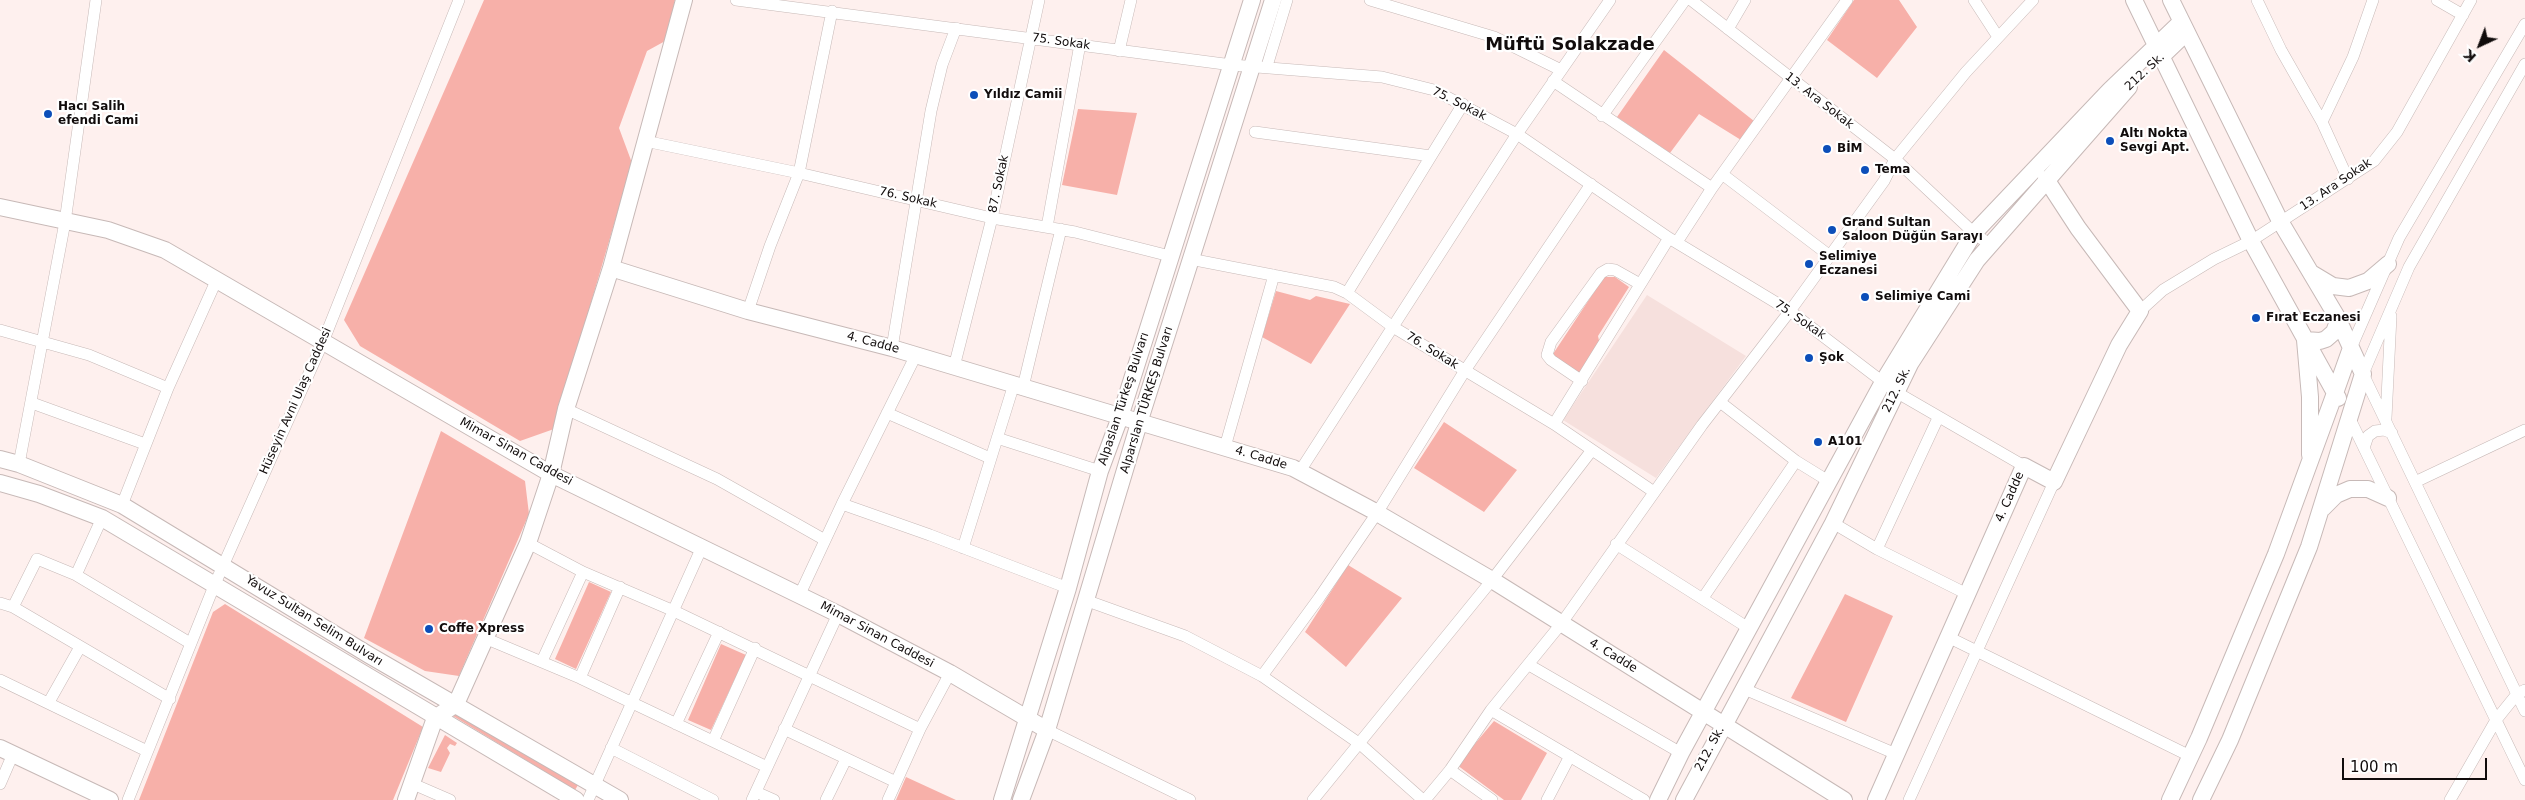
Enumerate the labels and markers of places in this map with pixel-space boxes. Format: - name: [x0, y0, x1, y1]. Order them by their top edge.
- place label: Yıldız Camii: [984, 88, 1062, 102]
- marker: Yıldız Camii: [968, 89, 980, 101]
- place label: Hacı Salih efendi Cami: [58, 100, 138, 128]
- marker: Hacı Salih efendi Cami: [42, 108, 54, 120]
- place label: Altı Nokta Sevgi Apt.: [2120, 127, 2190, 155]
- marker: Altı Nokta Sevgi Apt.: [2104, 135, 2116, 147]
- place label: BİM: [1837, 142, 1863, 156]
- marker: BİM: [1821, 143, 1833, 155]
- place label: Tema: [1875, 163, 1910, 177]
- marker: Tema: [1859, 164, 1871, 176]
- place label: Grand Sultan Saloon Düğün Sarayı: [1842, 216, 1983, 244]
- marker: Grand Sultan Saloon Düğün Sarayı: [1826, 224, 1838, 236]
- place label: Selimiye Eczanesi: [1819, 250, 1877, 278]
- marker: Selimiye Eczanesi: [1803, 258, 1815, 270]
- place label: Selimiye Cami: [1875, 290, 1970, 304]
- marker: Selimiye Cami: [1859, 291, 1871, 303]
- place label: Fırat Eczanesi: [2266, 311, 2361, 325]
- marker: Fırat Eczanesi: [2250, 312, 2262, 324]
- place label: Şok: [1819, 351, 1844, 365]
- marker: Şok: [1803, 352, 1815, 364]
- place label: A101: [1828, 435, 1862, 449]
- marker: A101: [1812, 436, 1824, 448]
- place label: Coffe Xpress: [439, 622, 524, 636]
- marker: Coffe Xpress: [423, 623, 435, 635]

